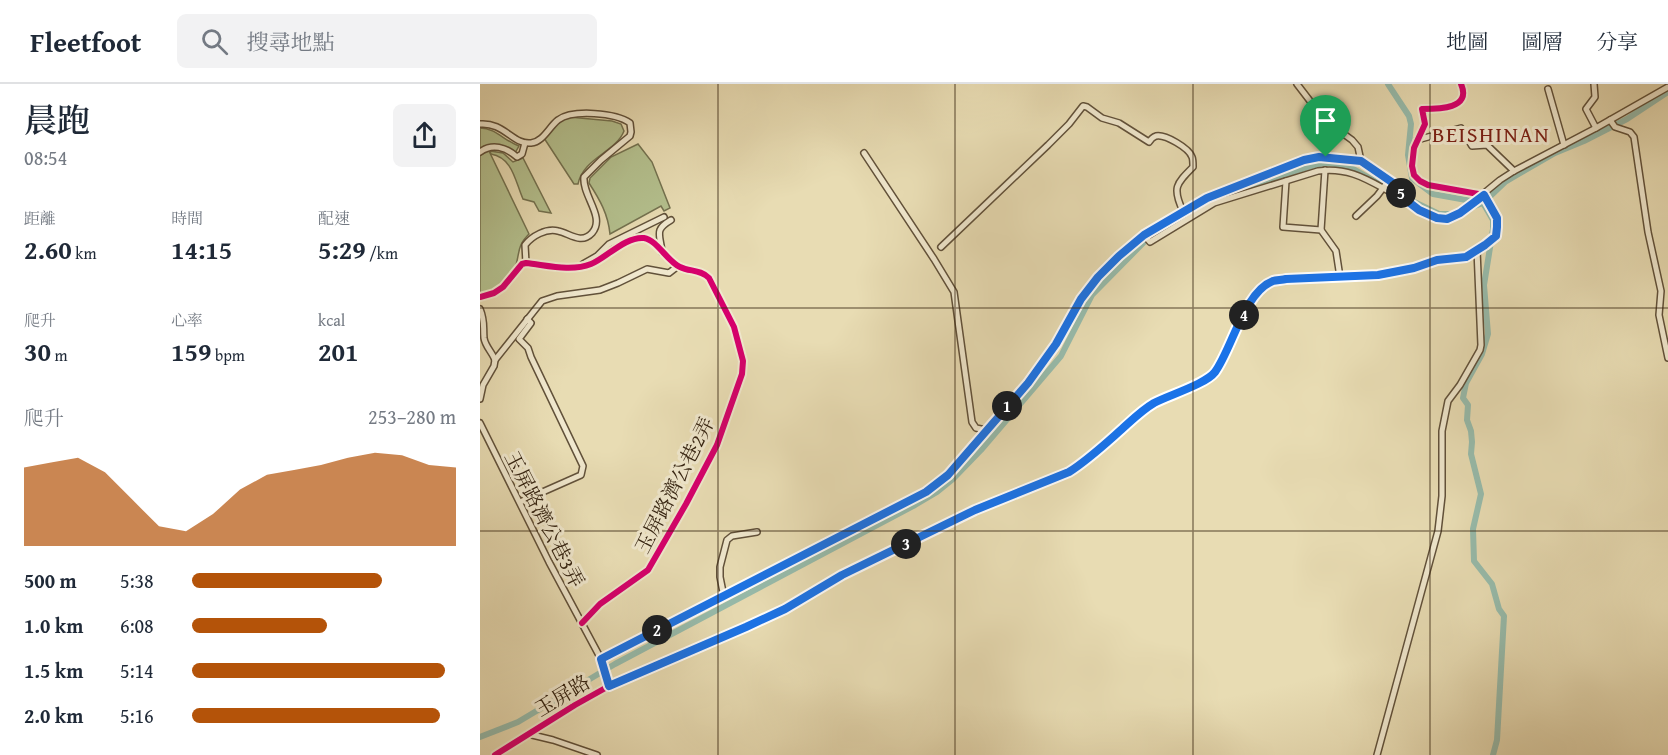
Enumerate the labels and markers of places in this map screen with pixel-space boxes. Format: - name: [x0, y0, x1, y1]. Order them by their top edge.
- pin: [1300, 95, 1351, 157]
- pin: 5: [1386, 178, 1416, 208]
- pin: 4: [1229, 300, 1259, 330]
- pin: 1: [992, 391, 1022, 421]
- pin: 3: [891, 529, 921, 559]
- pin: 2: [642, 615, 672, 645]

